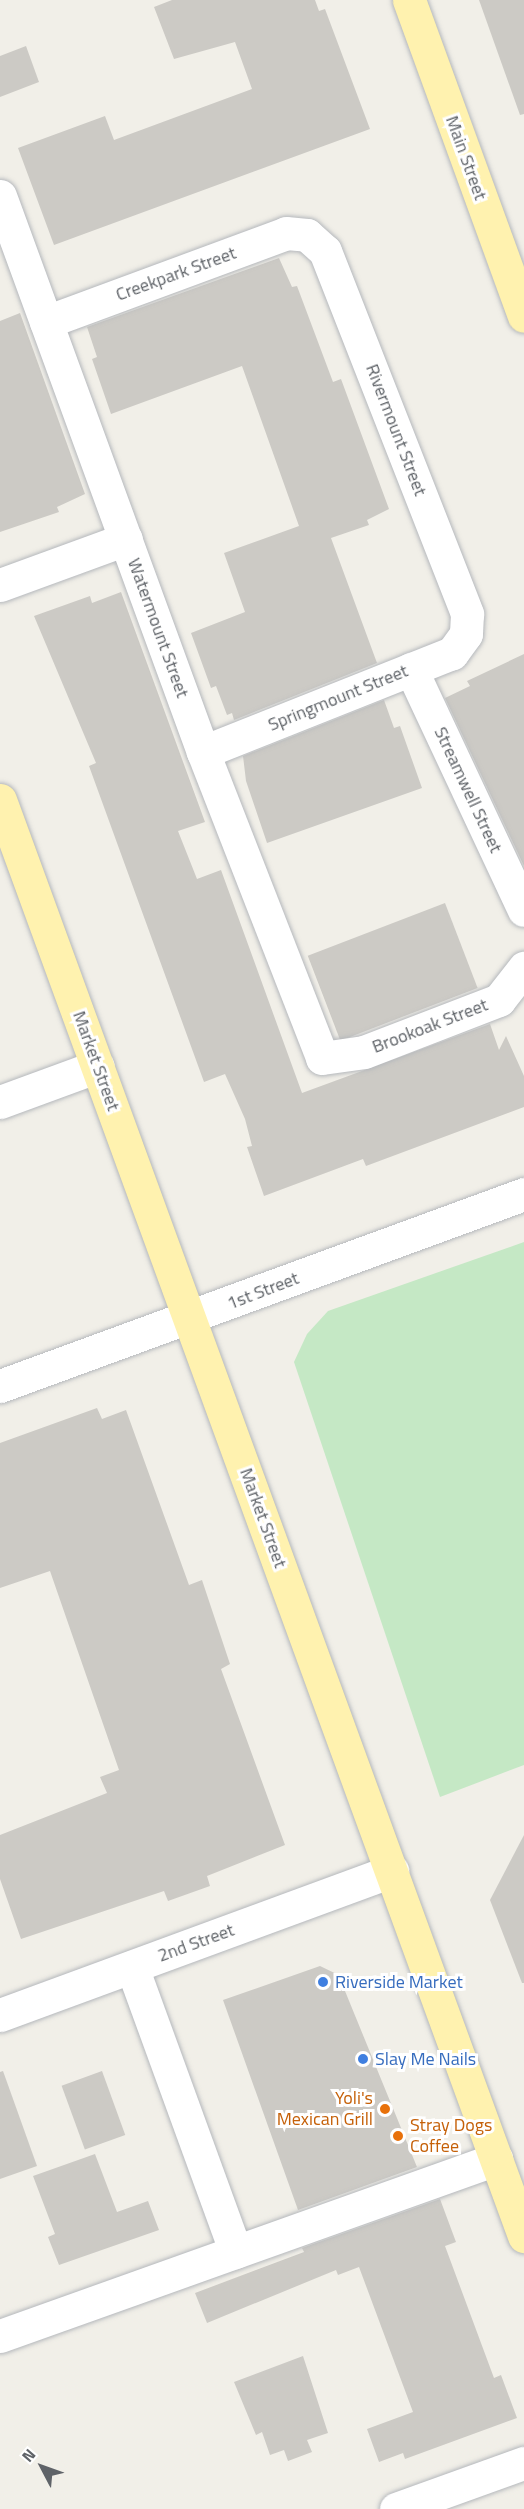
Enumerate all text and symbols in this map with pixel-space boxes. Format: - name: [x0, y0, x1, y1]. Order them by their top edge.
- street label: Main Street: [441, 113, 491, 203]
- street label: Creekpark Street: [113, 242, 239, 306]
- street label: Rivermount Street: [361, 361, 431, 499]
- street label: Watermount Street: [123, 555, 193, 701]
- street label: Springmount Street: [265, 660, 411, 736]
- street label: Streamwell Street: [429, 724, 507, 856]
- street label: Brookoak Street: [369, 994, 491, 1058]
- street label: Market Street: [68, 1008, 124, 1114]
- street label: 1st Street: [224, 1267, 302, 1315]
- street label: Market Street: [235, 1465, 291, 1571]
- street label: 2nd Street: [155, 1919, 237, 1967]
- place label: Riverside Market: [335, 1971, 463, 1993]
- marker: Riverside Market: [316, 1975, 330, 1989]
- place label: Slay Me Nails: [375, 2048, 476, 2070]
- marker: Slay Me Nails: [356, 2052, 370, 2066]
- place label: Yoli's Mexican Grill: [277, 2088, 373, 2130]
- marker: Yoli's Mexican Grill: [378, 2102, 392, 2116]
- place label: Stray Dogs Coffee: [410, 2115, 492, 2158]
- marker: Stray Dogs Coffee: [391, 2129, 405, 2143]
- north arrow: [12, 2437, 72, 2497]
- text: N: [16, 2443, 41, 2467]

